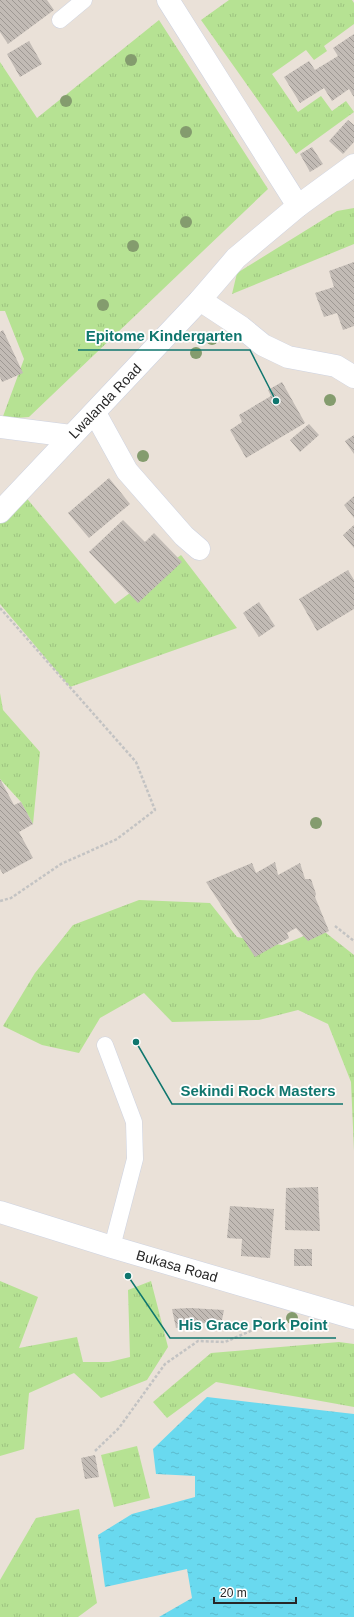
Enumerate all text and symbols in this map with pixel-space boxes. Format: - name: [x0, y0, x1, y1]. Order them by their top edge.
- callout: Epitome Kindergarten: [78, 323, 250, 350]
- text: Epitome Kindergarten: [86, 327, 242, 344]
- street label: Lwalanda Road: [65, 360, 145, 442]
- callout: Sekindi Rock Masters: [172, 1077, 343, 1104]
- text: Sekindi Rock Masters: [180, 1082, 336, 1099]
- street label: Bukasa Road: [134, 1247, 220, 1285]
- callout: His Grace Pork Point: [170, 1311, 336, 1338]
- text: His Grace Pork Point: [178, 1316, 328, 1333]
- scale bar: [214, 1579, 296, 1605]
- text: 20 m: [220, 1586, 247, 1600]

